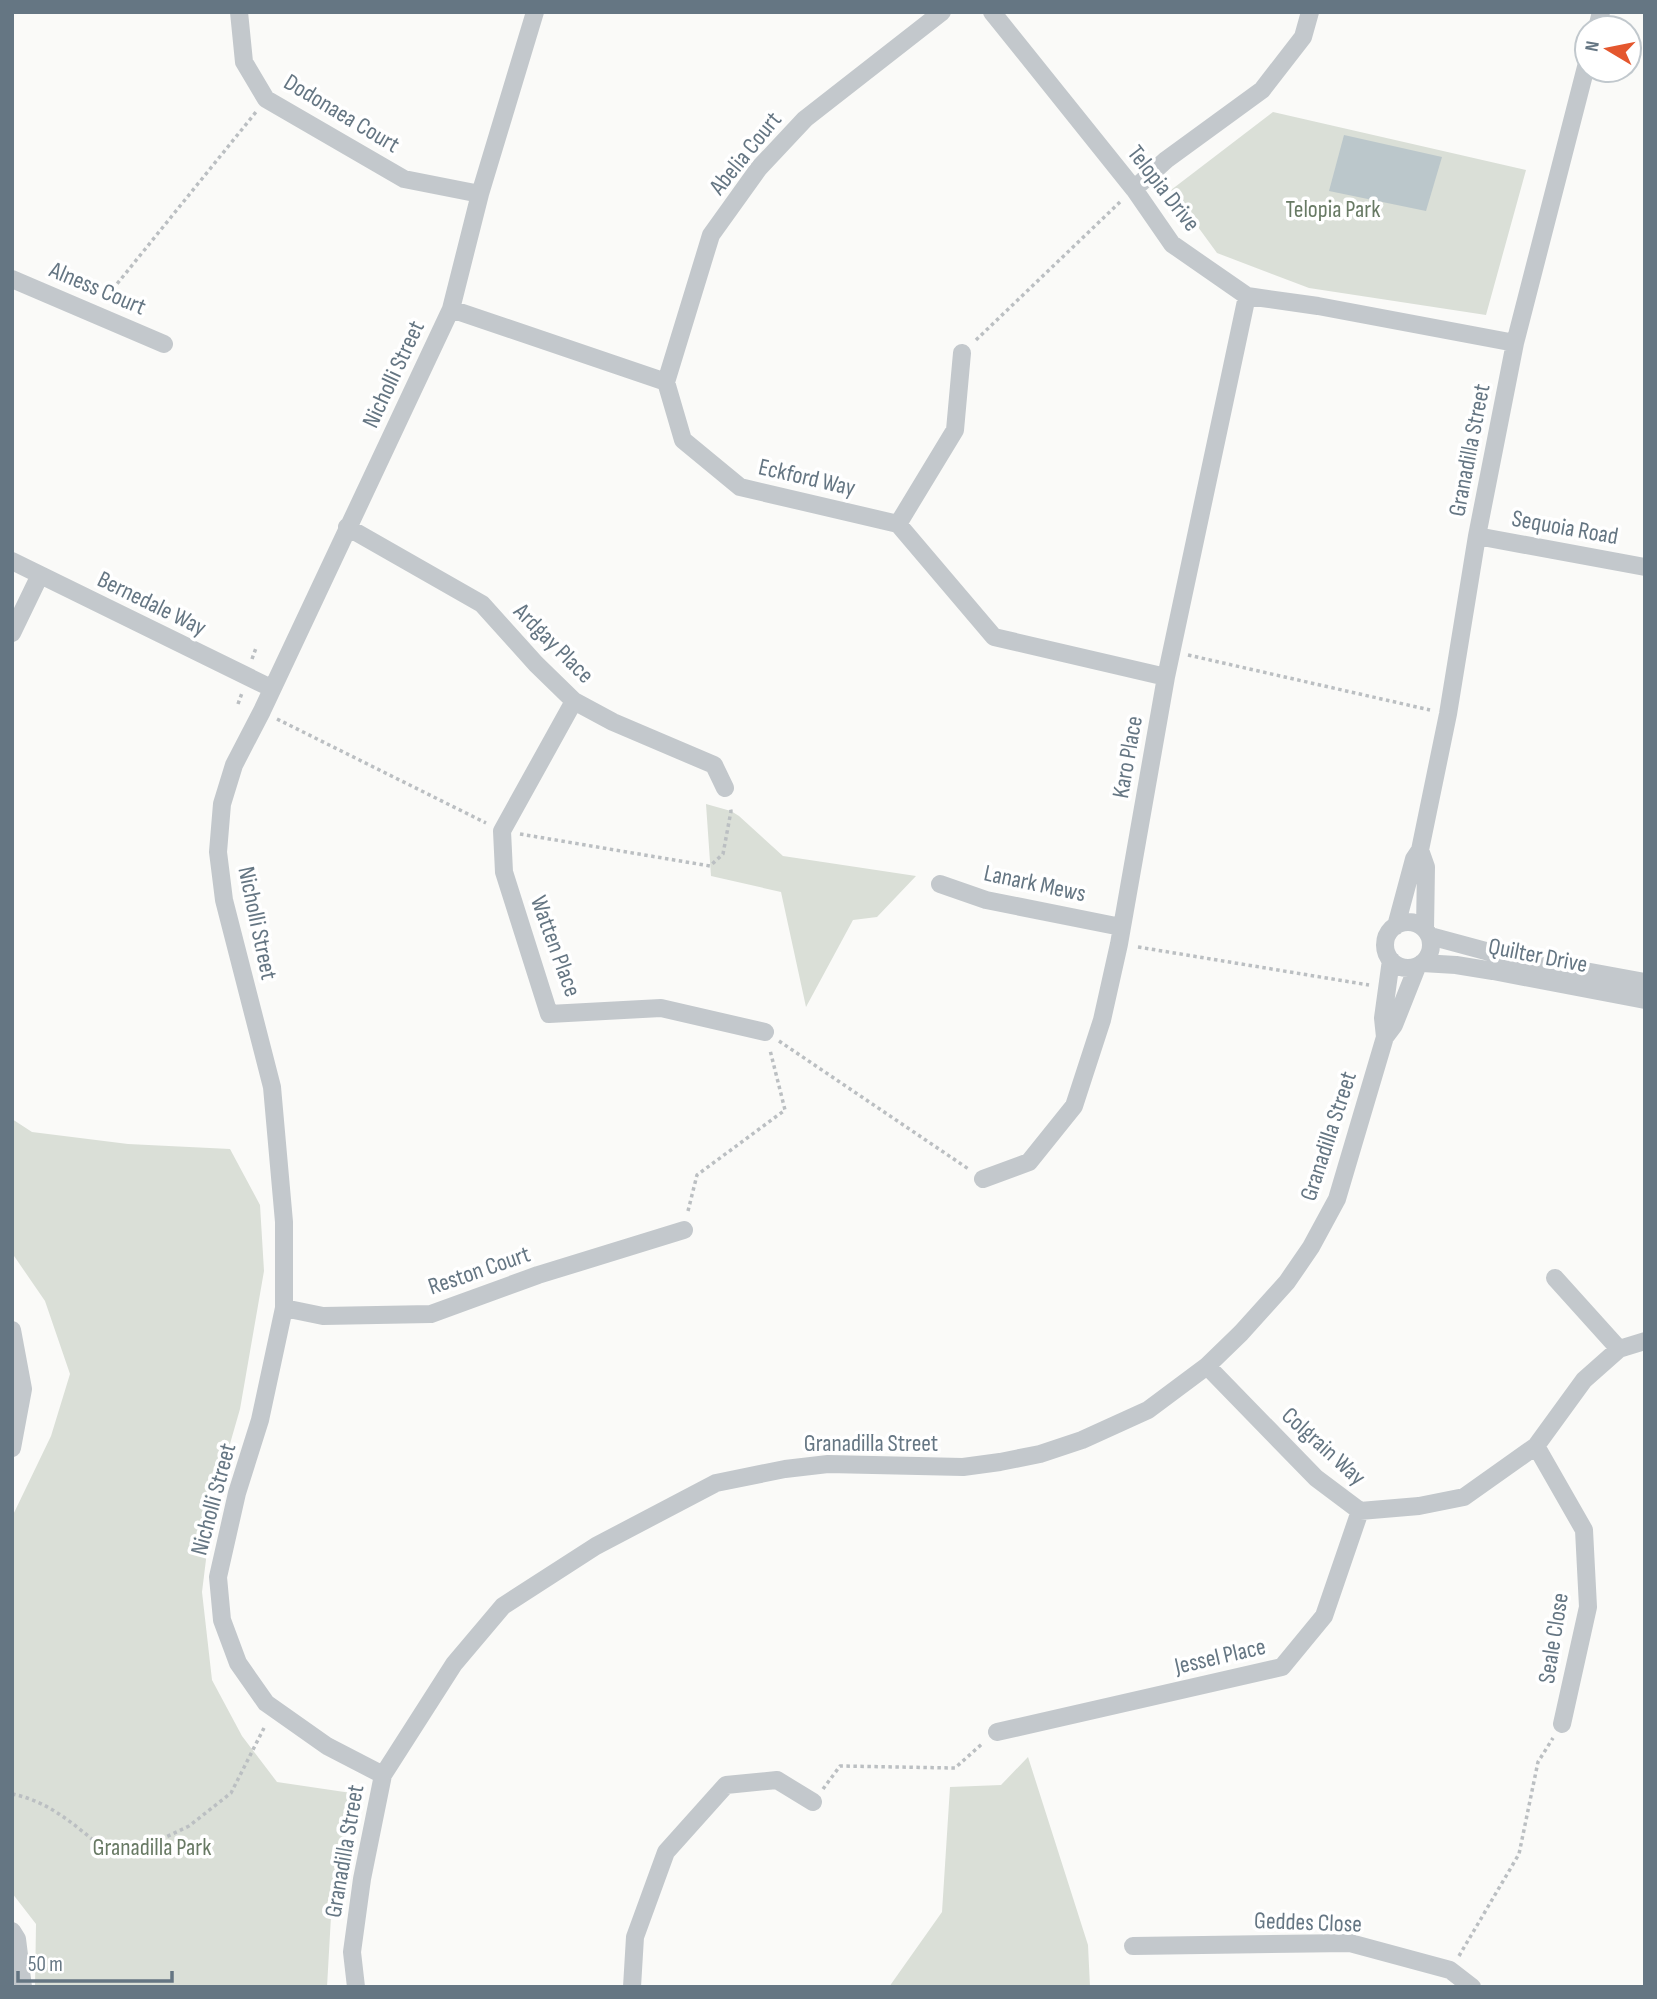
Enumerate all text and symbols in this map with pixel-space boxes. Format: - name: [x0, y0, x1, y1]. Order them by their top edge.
- north arrow: [1573, 14, 1643, 84]
- text: N: [1581, 39, 1605, 53]
- street label: Dodonaea Court: [279, 68, 405, 159]
- street label: Abelia Court: [702, 106, 788, 202]
- street label: Telopia Drive: [1121, 139, 1206, 237]
- park label: Telopia Park: [1286, 195, 1380, 224]
- street label: Alness Court: [44, 255, 150, 322]
- street label: Nicholli Street: [356, 316, 431, 432]
- street label: Granadilla Street: [1442, 381, 1497, 519]
- street label: Eckford Way: [756, 452, 858, 503]
- street label: Sequoia Road: [1510, 504, 1620, 551]
- street label: Bernedale Way: [93, 565, 211, 642]
- street label: Ardgay Place: [507, 596, 600, 690]
- street label: Karo Place: [1106, 714, 1149, 801]
- street label: Lanark Mews: [981, 859, 1088, 908]
- street label: Nicholli Street: [231, 864, 284, 982]
- street label: Watten Place: [524, 892, 587, 1001]
- street label: Quilter Drive: [1486, 932, 1590, 979]
- street label: Granadilla Street: [1294, 1068, 1363, 1205]
- street label: Reston Court: [424, 1239, 534, 1301]
- street label: Colgrain Way: [1276, 1401, 1372, 1492]
- street label: Granadilla Street: [804, 1429, 938, 1458]
- street label: Nicholli Street: [185, 1440, 242, 1558]
- street label: Seale Close: [1532, 1591, 1575, 1685]
- street label: Jessel Place: [1171, 1632, 1268, 1681]
- street label: Granadilla Street: [319, 1782, 370, 1920]
- park label: Granadilla Park: [93, 1833, 211, 1862]
- street label: Geddes Close: [1253, 1906, 1363, 1939]
- scale bar: [18, 1940, 172, 1984]
- text: 50 m: [28, 1952, 63, 1977]

